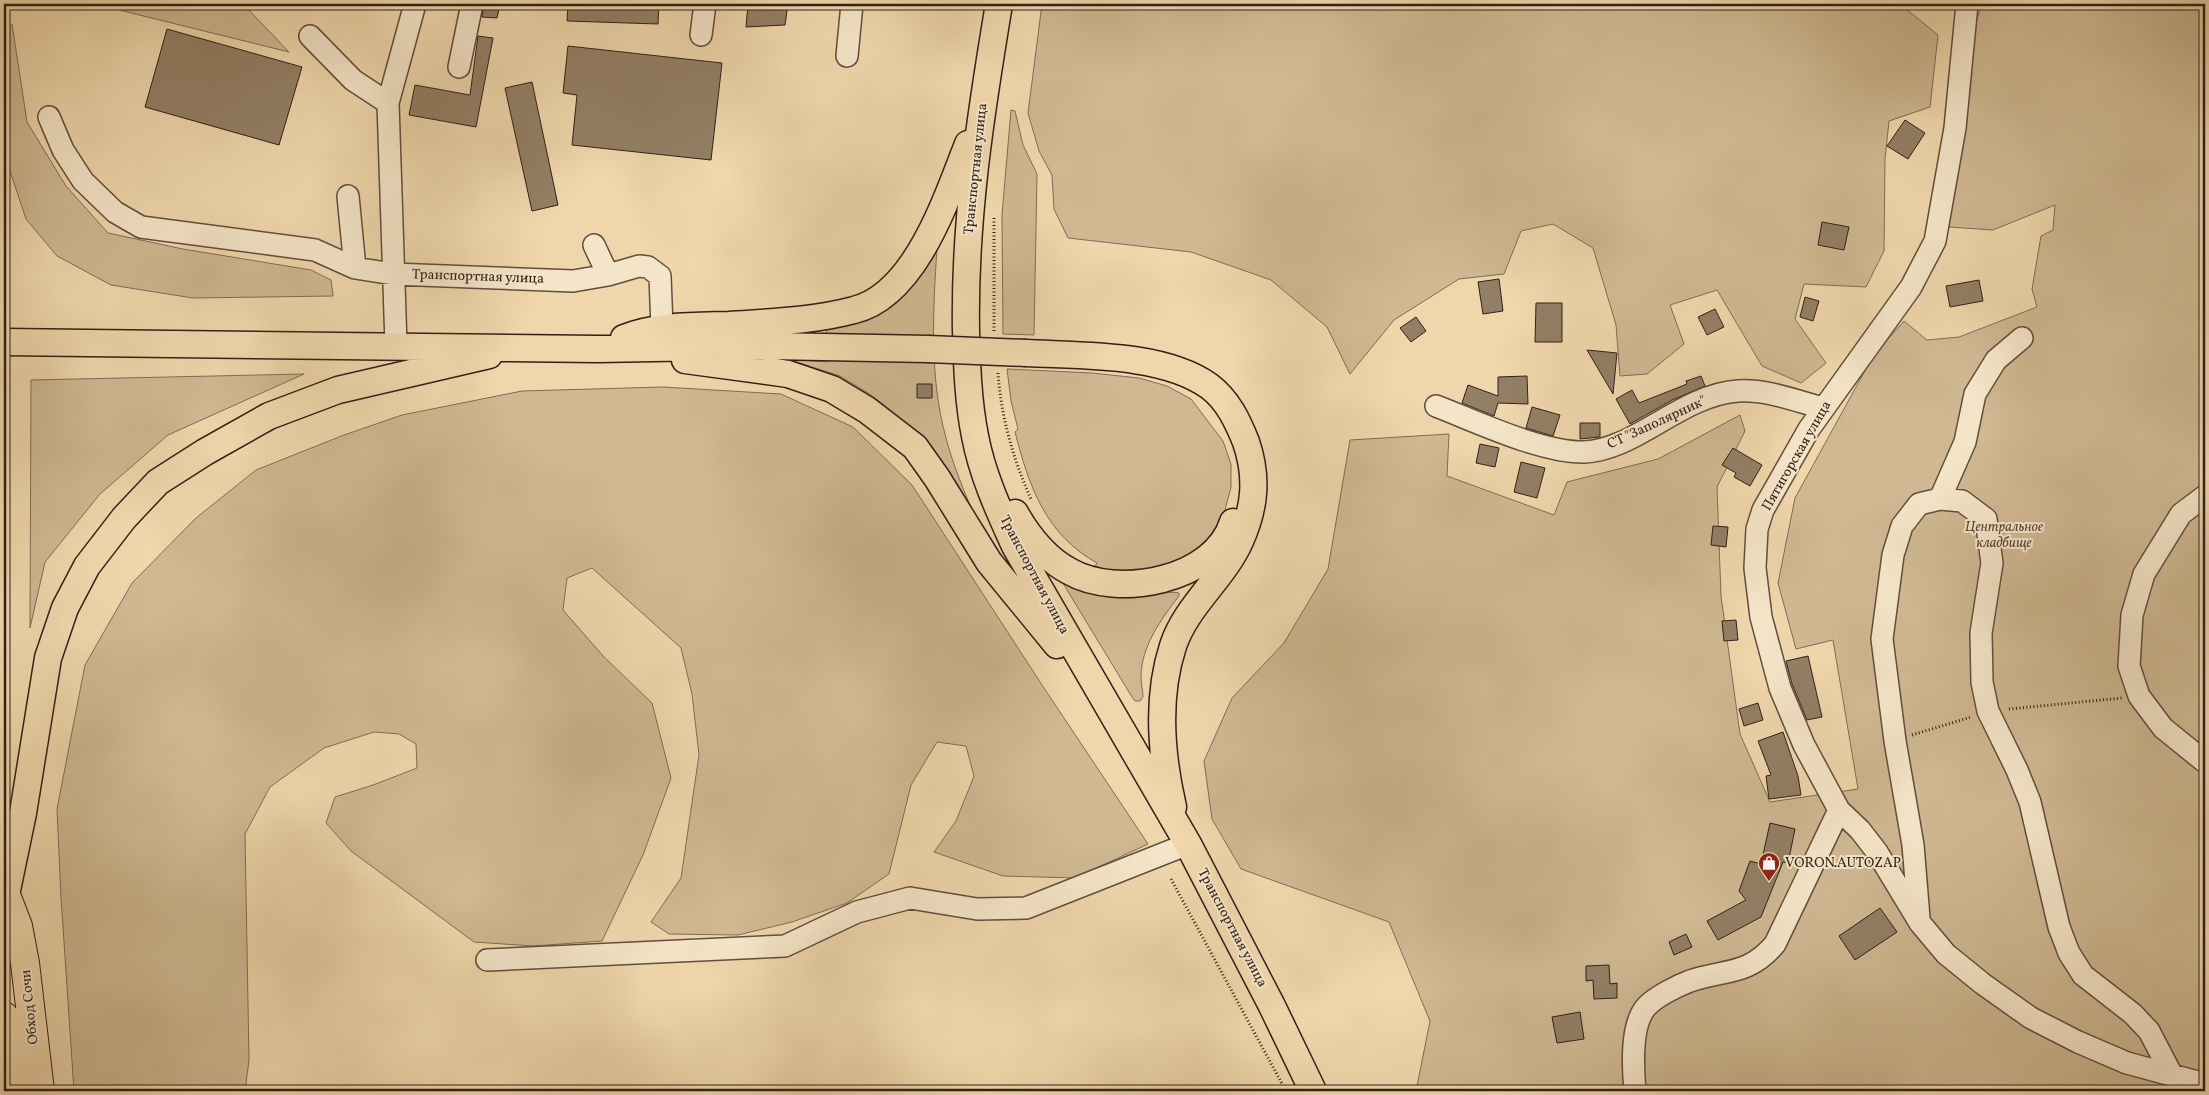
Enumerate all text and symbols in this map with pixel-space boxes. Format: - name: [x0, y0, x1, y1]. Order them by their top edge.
- street label: Транспортная улица: [960, 102, 992, 236]
- street label: Транспортная улица: [412, 265, 544, 289]
- street label: СТ "Заполярник": [1604, 392, 1710, 454]
- street label: Пятигорская улица: [1758, 398, 1836, 514]
- street label: Транспортная улица: [995, 512, 1073, 638]
- park label: Центральное кладбище: [1965, 518, 2043, 553]
- shop icon: VORON.AUTOZAP: [1757, 851, 1781, 882]
- place label: VORON.AUTOZAP: [1785, 854, 1901, 873]
- street label: Транспортная улица: [1193, 865, 1271, 991]
- street label: Обход Сочи: [17, 968, 43, 1045]

